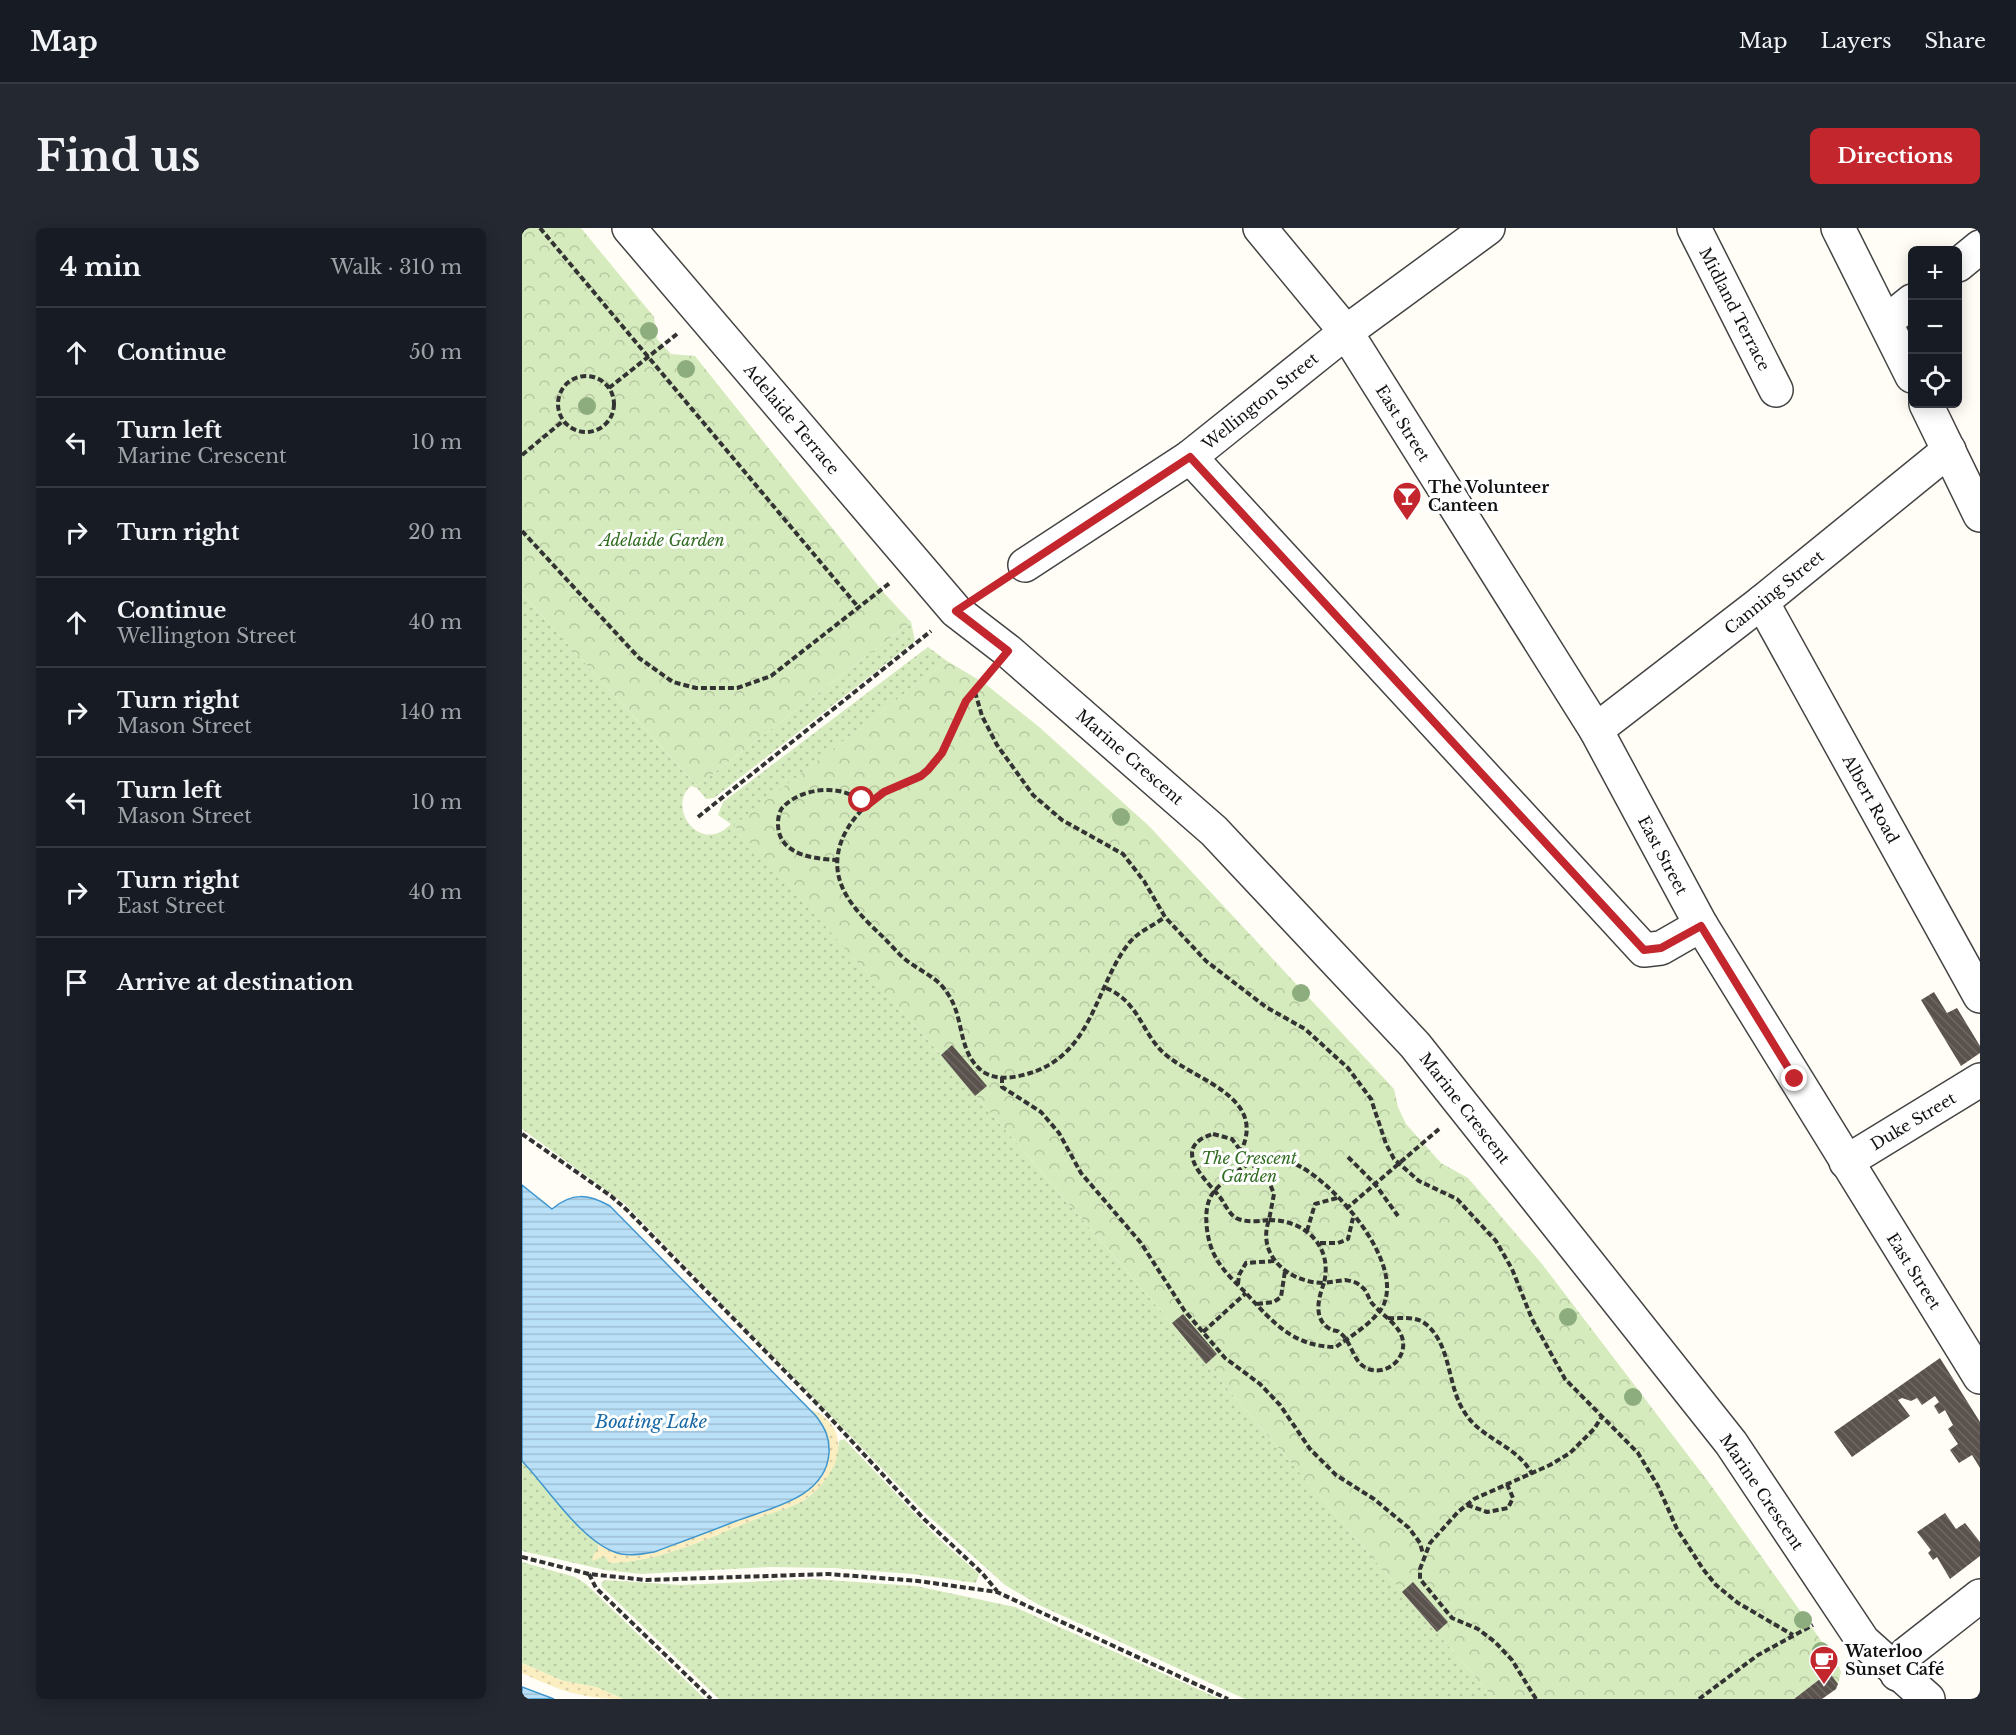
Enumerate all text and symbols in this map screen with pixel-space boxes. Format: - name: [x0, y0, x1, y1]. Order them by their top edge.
- text: Map: [30, 24, 98, 59]
- text: Map: [1739, 28, 1788, 54]
- text: Layers: [1821, 28, 1892, 54]
- text: Share: [1925, 28, 1986, 54]
- button: Directions: [1810, 128, 1980, 184]
- text: Find us: [36, 130, 200, 182]
- street label: Midland Terrace: [1695, 244, 1775, 374]
- map controls: [1908, 246, 1962, 408]
- button: +: [1908, 246, 1962, 300]
- text: 4 min: [60, 251, 141, 283]
- text: Walk · 310 m: [331, 255, 462, 279]
- button: −: [1908, 300, 1962, 354]
- icon: ahead: [60, 336, 93, 369]
- text: Continue: [117, 339, 226, 366]
- text: 50 m: [409, 340, 462, 364]
- street label: Wellington Street: [1197, 348, 1322, 455]
- button: locate: [1908, 354, 1962, 408]
- street label: Adelaide Terrace: [739, 359, 844, 478]
- street label: East Street: [1372, 381, 1434, 465]
- text: Turn left: [117, 417, 222, 444]
- icon: left: [60, 426, 93, 459]
- text: 10 m: [412, 430, 462, 454]
- text: Marine Crescent: [117, 444, 287, 468]
- place label: The Volunteer Canteen: [1428, 477, 1549, 515]
- bar icon: The Volunteer Canteen: [1391, 480, 1423, 522]
- icon: right: [60, 516, 93, 549]
- text: Turn right: [117, 519, 239, 546]
- text: 20 m: [408, 520, 462, 544]
- park label: Adelaide Garden: [597, 530, 725, 550]
- street label: Canning Street: [1720, 546, 1828, 638]
- text: Continue: [117, 597, 226, 624]
- icon: ahead: [60, 606, 93, 639]
- text: 40 m: [409, 610, 462, 634]
- text: Wellington Street: [117, 624, 296, 648]
- text: Turn right: [117, 687, 239, 714]
- icon: right: [60, 696, 93, 729]
- text: 140 m: [400, 700, 462, 724]
- street label: Marine Crescent: [1072, 705, 1188, 809]
- text: Mason Street: [117, 714, 252, 738]
- street label: Albert Road: [1838, 750, 1904, 847]
- text: Turn left: [117, 777, 222, 804]
- icon: left: [60, 786, 93, 819]
- route start: [848, 786, 874, 812]
- text: 10 m: [412, 790, 462, 814]
- text: Mason Street: [117, 804, 252, 828]
- street label: East Street: [1634, 812, 1692, 898]
- text: Turn right: [117, 867, 239, 894]
- icon: right: [60, 876, 93, 909]
- text: 40 m: [409, 880, 462, 904]
- text: East Street: [117, 894, 225, 918]
- icon: arrive: [60, 966, 93, 999]
- text: Arrive at destination: [117, 969, 354, 996]
- street label: Marine Crescent: [1415, 1048, 1515, 1168]
- route end: [1781, 1065, 1807, 1091]
- street label: Duke Street: [1867, 1088, 1959, 1154]
- park label: The Crescent Garden: [1201, 1148, 1297, 1186]
- street label: East Street: [1883, 1229, 1945, 1313]
- water label: Boating Lake: [594, 1411, 707, 1433]
- street label: Marine Crescent: [1716, 1430, 1808, 1554]
- place label: Waterloo Sunset Café: [1844, 1641, 1944, 1679]
- cafe icon: Waterloo Sunset Café: [1808, 1644, 1840, 1686]

